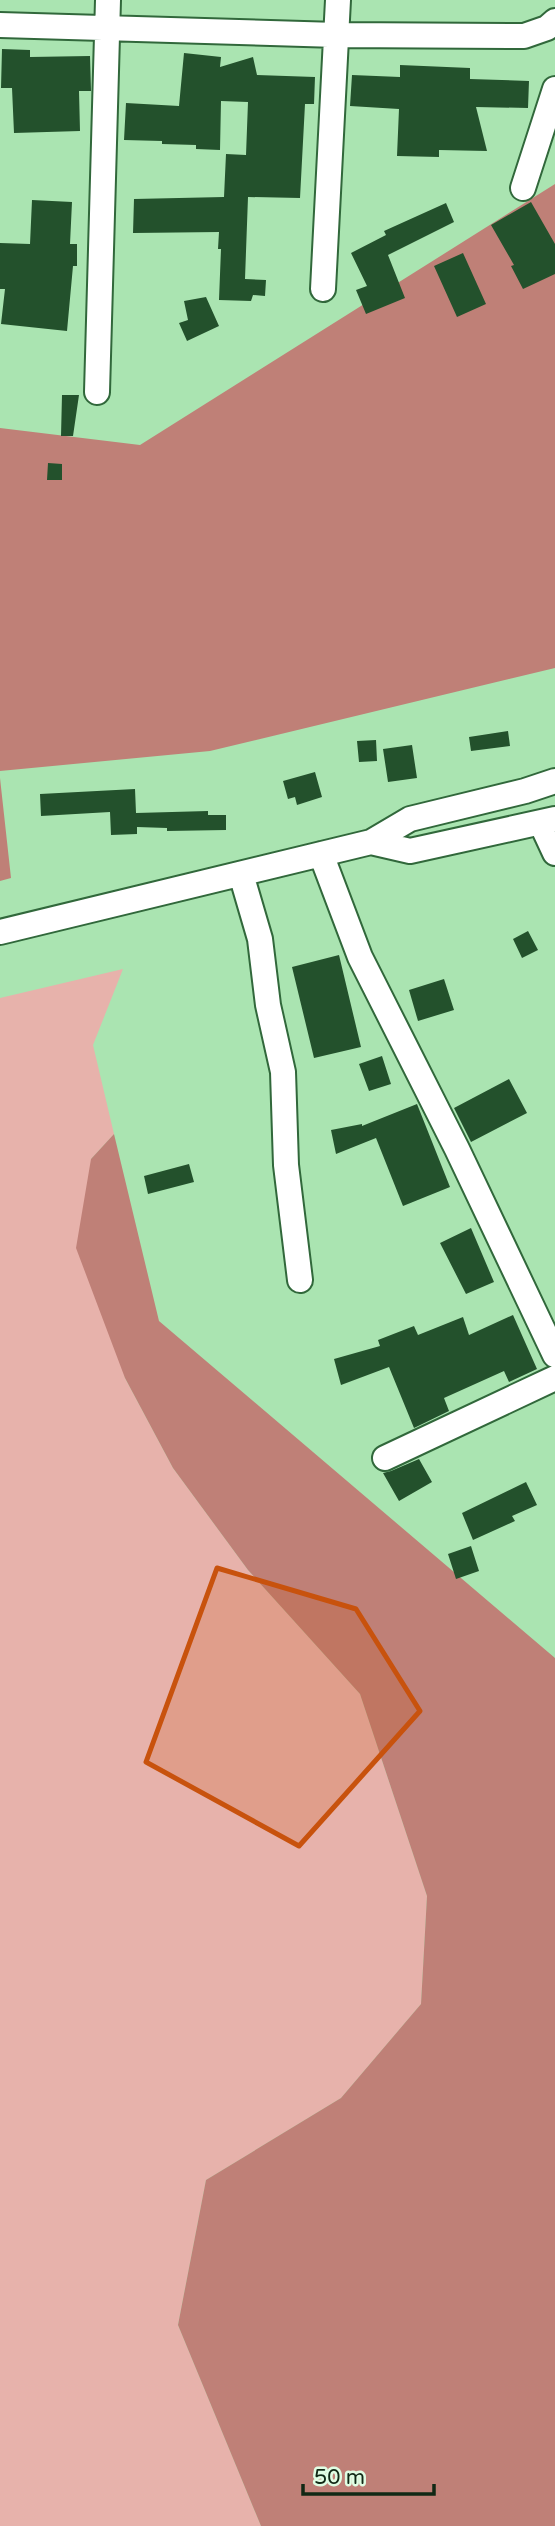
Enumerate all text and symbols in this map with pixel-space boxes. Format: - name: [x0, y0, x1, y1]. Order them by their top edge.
- scale bar: [303, 2452, 434, 2496]
- text: 50 m: [314, 2465, 365, 2490]

